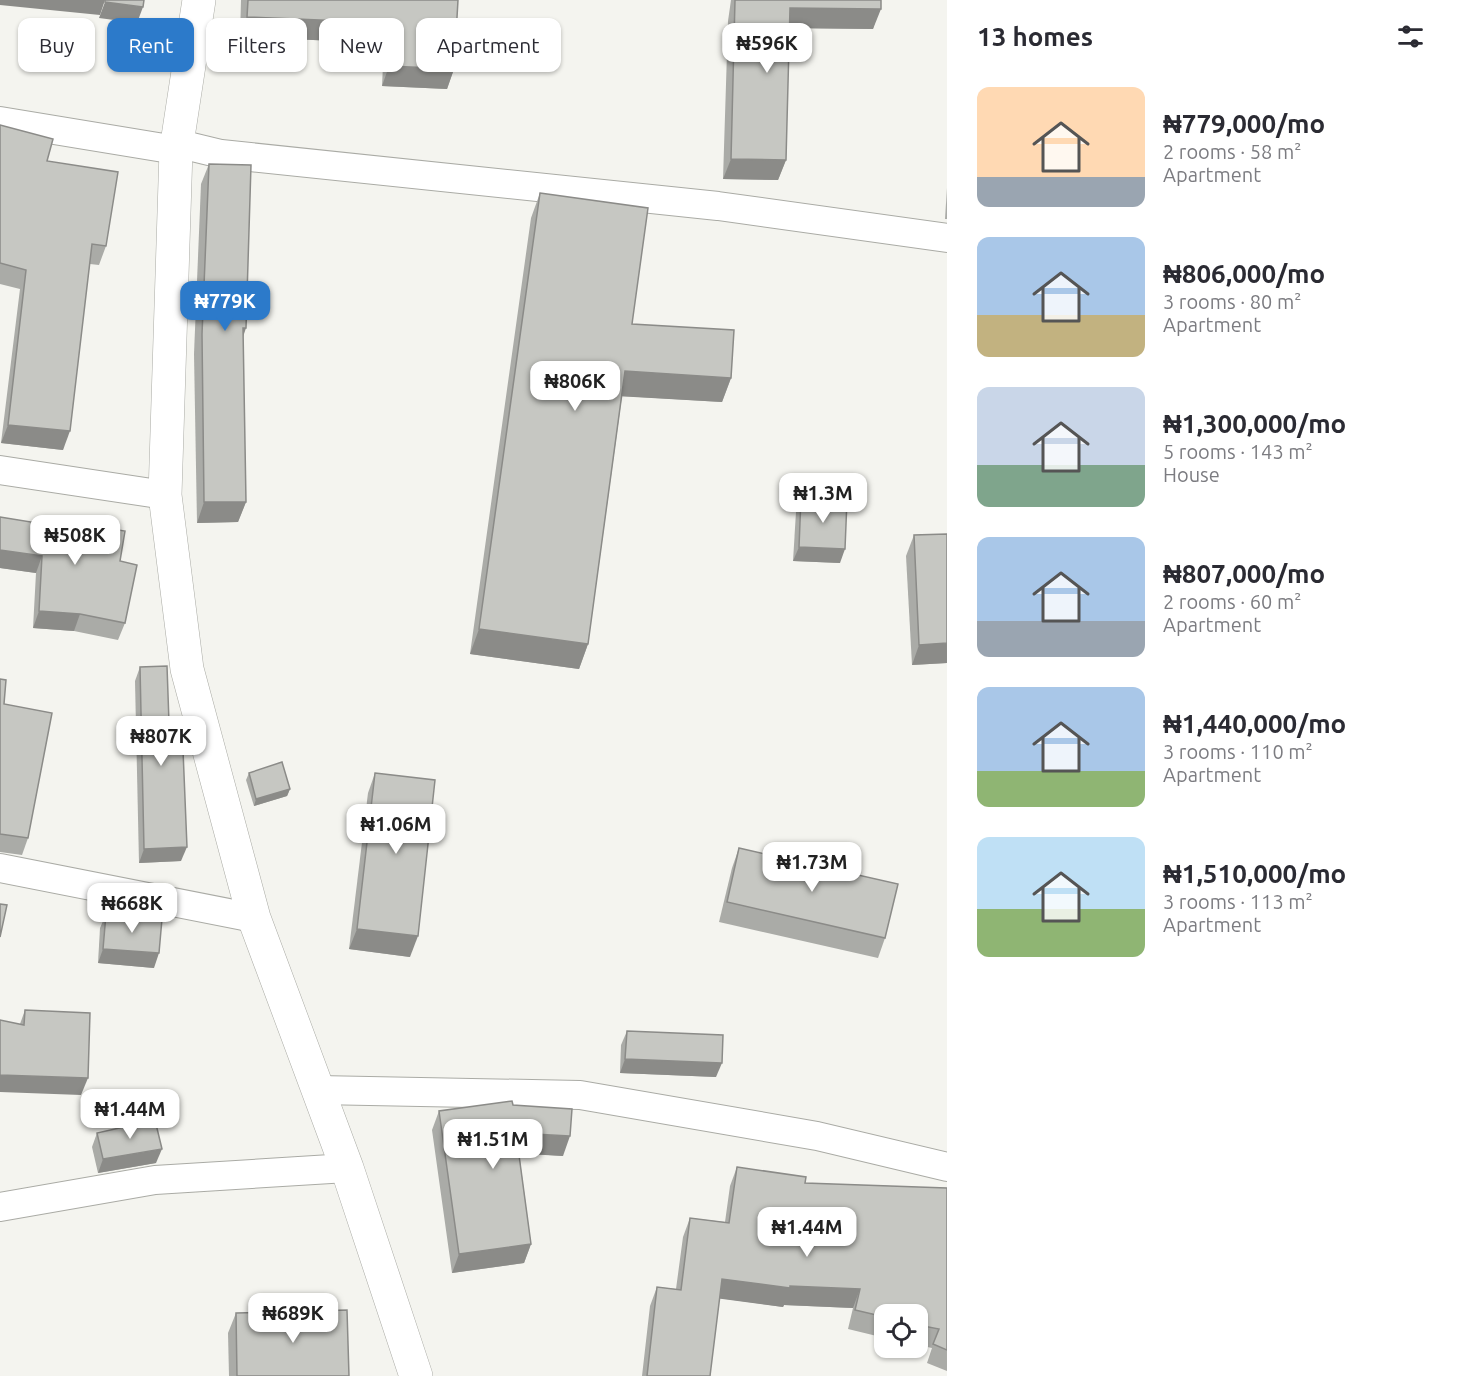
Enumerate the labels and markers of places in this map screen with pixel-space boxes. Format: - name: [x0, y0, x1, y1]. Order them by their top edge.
- pin: ₦596K: [725, 23, 809, 74]
- pin: ₦779K: [183, 281, 267, 332]
- pin: ₦806K: [533, 361, 617, 412]
- pin: ₦1.3M: [781, 473, 865, 524]
- pin: ₦508K: [33, 515, 117, 566]
- pin: ₦807K: [119, 716, 203, 767]
- pin: ₦1.06M: [347, 804, 445, 855]
- pin: ₦1.73M: [763, 842, 861, 893]
- pin: ₦668K: [90, 883, 174, 934]
- pin: ₦1.44M: [81, 1089, 179, 1140]
- pin: ₦1.51M: [444, 1119, 542, 1170]
- pin: ₦1.44M: [758, 1207, 856, 1258]
- pin: ₦689K: [251, 1293, 335, 1344]

